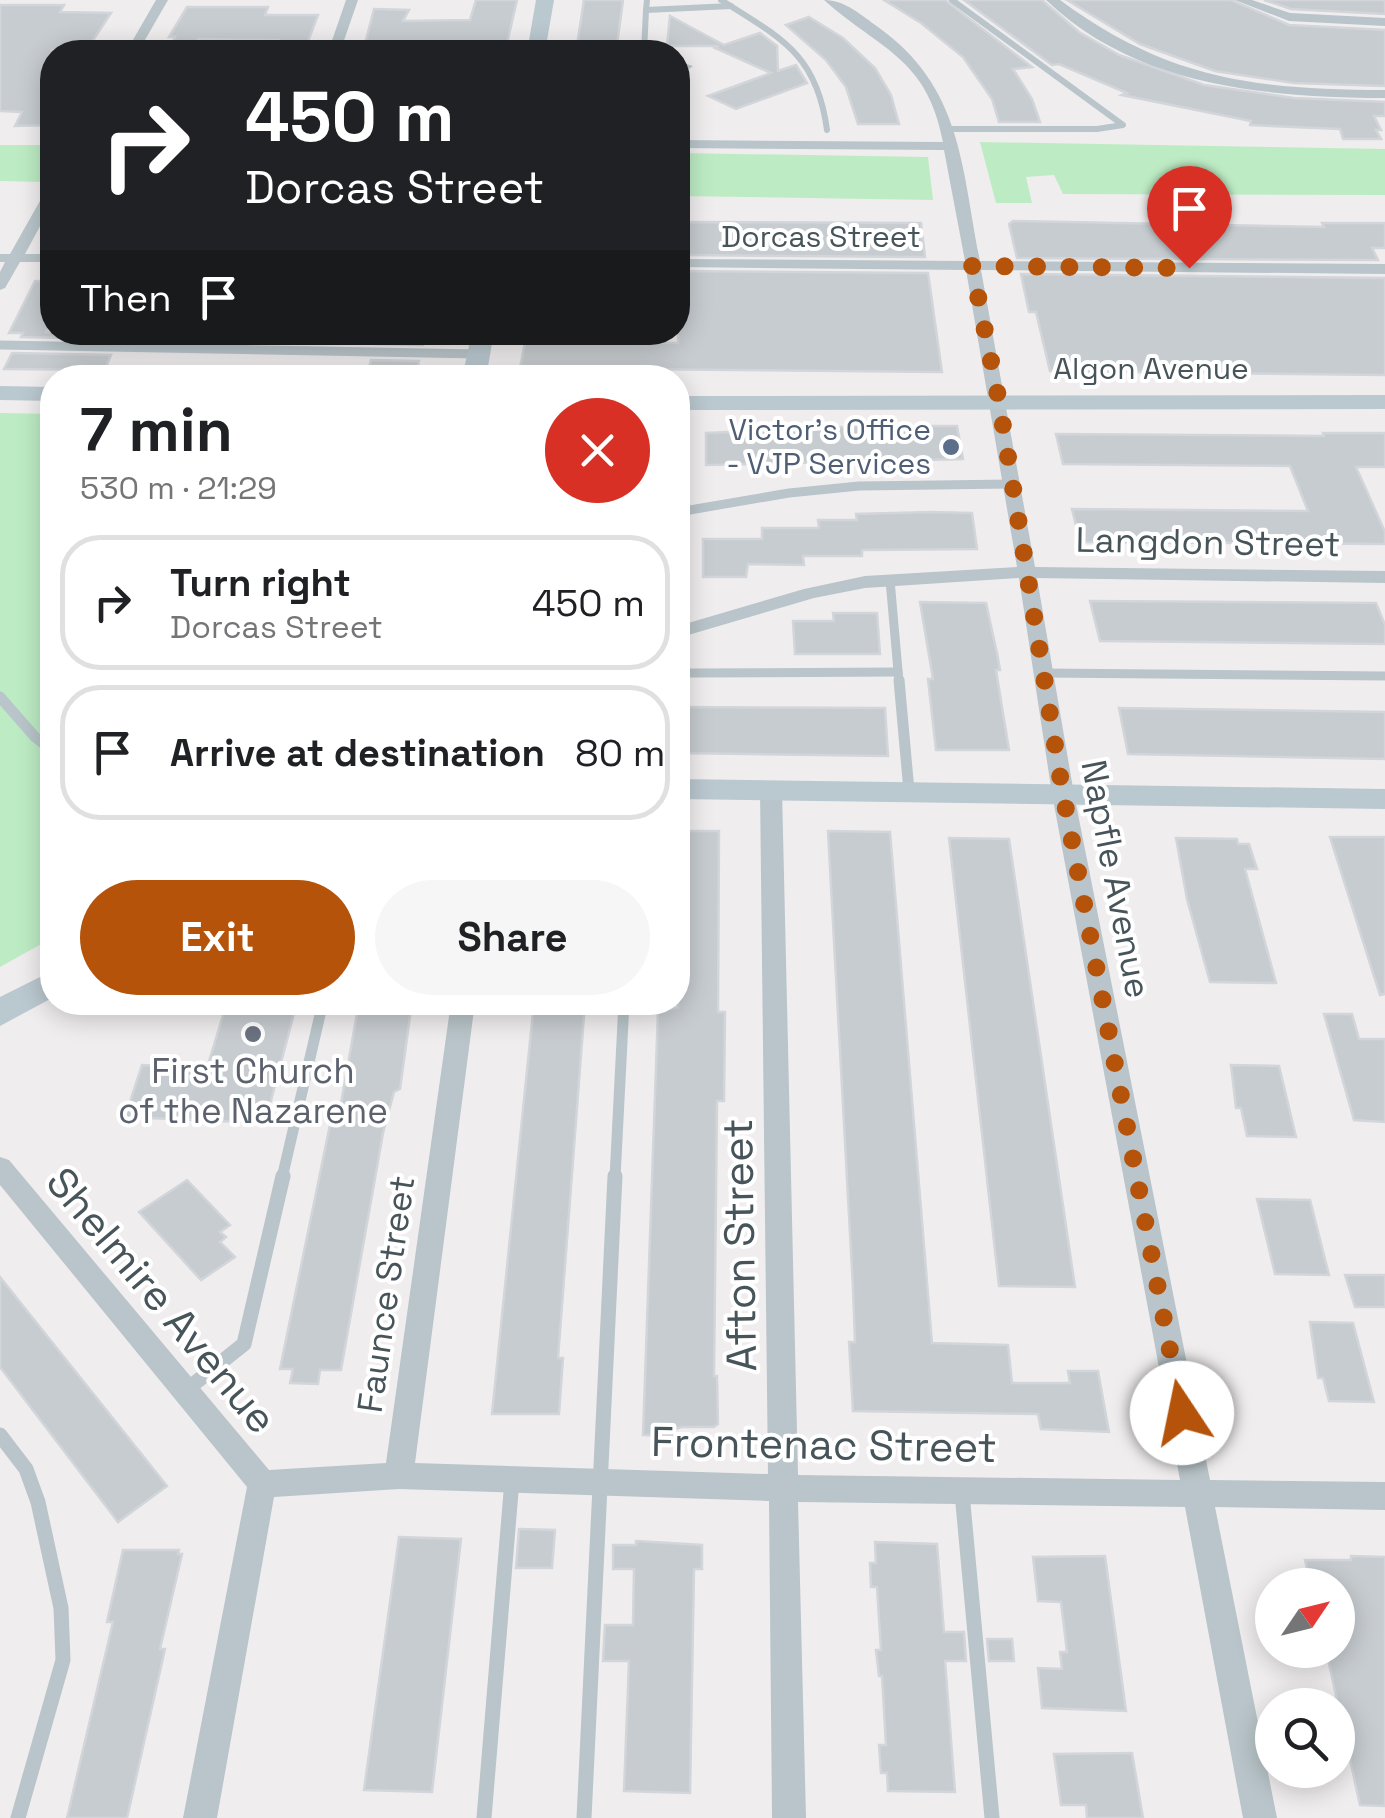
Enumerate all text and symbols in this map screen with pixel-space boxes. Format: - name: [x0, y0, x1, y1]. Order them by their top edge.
- text: 450 m: [245, 72, 454, 161]
- icon: right: [80, 80, 210, 210]
- text: Dorcas Street: [245, 159, 544, 216]
- pin: [1147, 166, 1232, 269]
- icon: arrive: [1162, 181, 1217, 236]
- street label: Dorcas Street: [721, 217, 921, 256]
- icon: arrive: [191, 270, 246, 325]
- text: Then: [80, 274, 171, 322]
- street label: Algon Avenue: [1053, 349, 1249, 388]
- text: 7 min: [80, 392, 233, 469]
- button: close: [545, 398, 650, 503]
- place label: Victor's Office - VJP Services: [726, 410, 931, 483]
- marker: Victor's Office - VJP Services: [940, 436, 962, 458]
- text: 530 m · 21:29: [80, 468, 277, 508]
- street label: Langdon Street: [1075, 518, 1341, 566]
- text: Turn right: [170, 559, 351, 607]
- icon: right: [85, 575, 140, 630]
- text: 450 m: [532, 579, 645, 627]
- text: Dorcas Street: [170, 607, 383, 647]
- icon: arrive: [85, 725, 140, 780]
- text: Arrive at destination: [170, 729, 545, 777]
- text: 80 m: [575, 729, 665, 777]
- street label: Napfle Avenue: [1071, 756, 1161, 1002]
- button: Exit: [80, 880, 355, 995]
- button: Share: [375, 880, 650, 995]
- marker: First Church of the Nazarene: [242, 1023, 264, 1045]
- place label: First Church of the Nazarene: [118, 1049, 388, 1133]
- street label: Afton Street: [711, 1118, 768, 1372]
- street label: Shelmire Avenue: [35, 1156, 288, 1444]
- street label: Faunce Street: [348, 1173, 424, 1415]
- position arrow: [1130, 1361, 1234, 1465]
- street label: Frontenac Street: [651, 1415, 997, 1474]
- north arrow: [1255, 1568, 1355, 1668]
- map controls: [1255, 1568, 1355, 1788]
- button: search: [1255, 1688, 1355, 1788]

